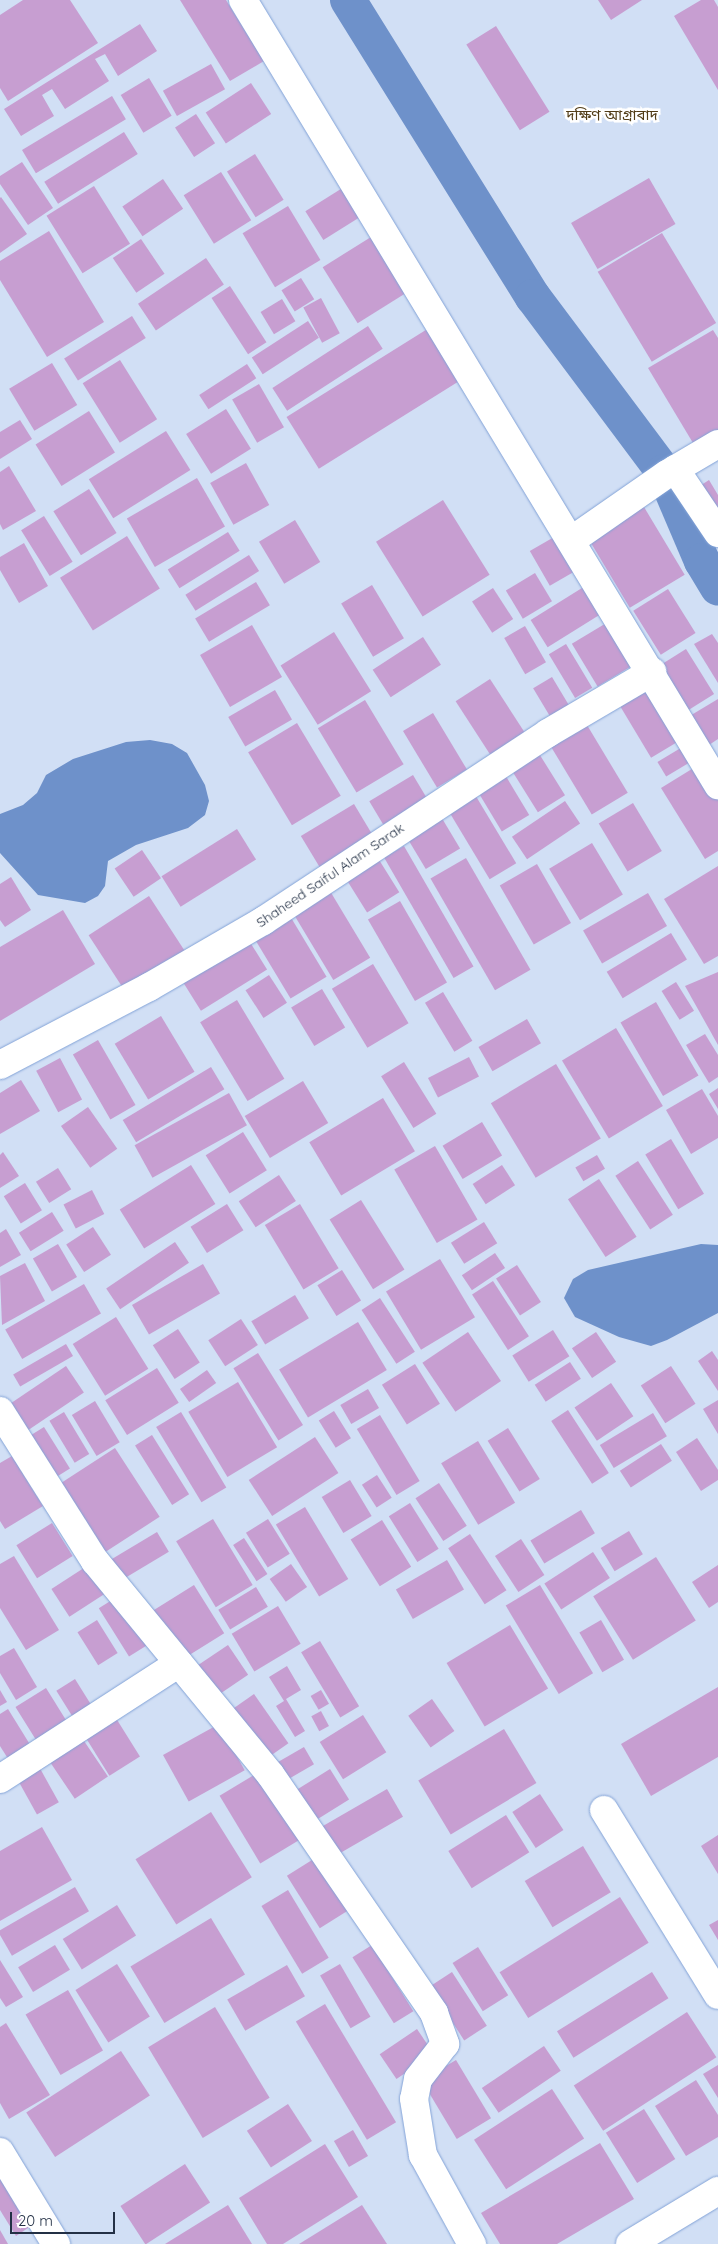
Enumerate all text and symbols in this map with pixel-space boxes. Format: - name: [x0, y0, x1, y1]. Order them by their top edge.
- district label: দক্ষিণ আগ্রাবাদ: [566, 106, 658, 124]
- street label: Shaheed Saiful Alam Sarak: [253, 819, 407, 931]
- scale bar: [12, 2202, 118, 2234]
- text: 20 m: [18, 2211, 53, 2230]

